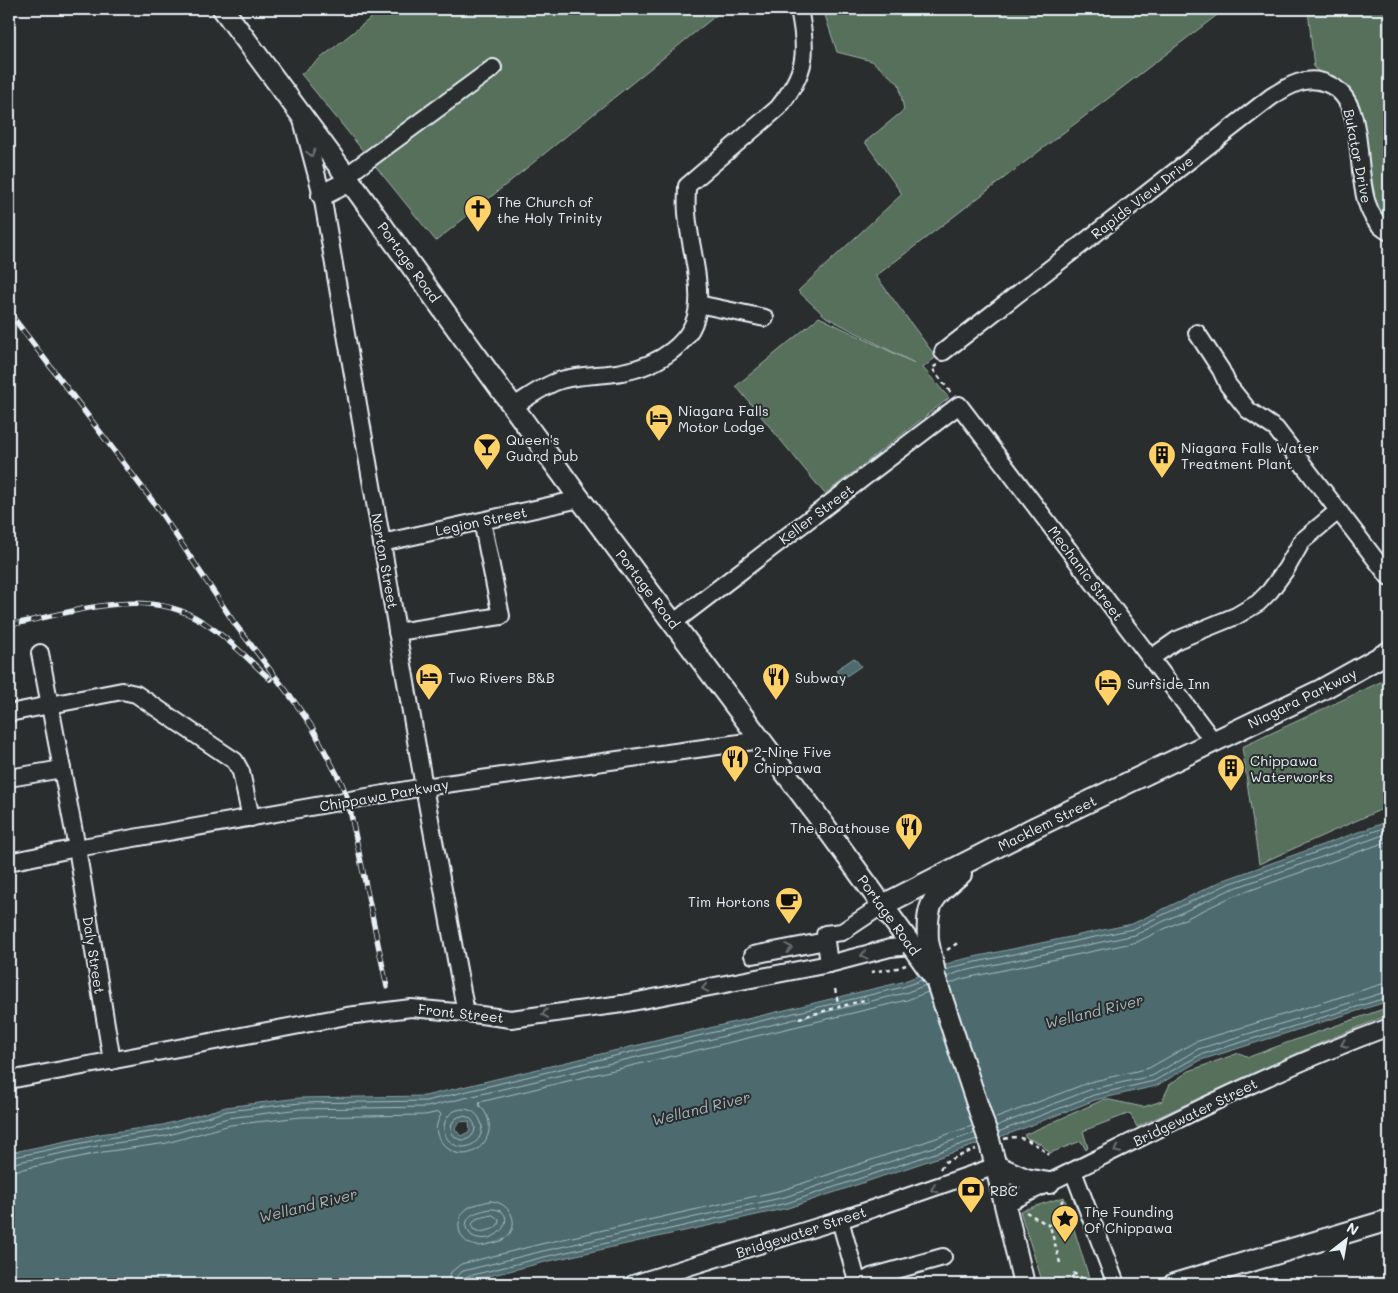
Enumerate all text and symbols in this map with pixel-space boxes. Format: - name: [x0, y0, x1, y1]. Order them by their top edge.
- street label: Bukator Drive: [1340, 107, 1376, 205]
- one-way arrow: [305, 149, 316, 158]
- street label: Rapids View Drive: [1087, 151, 1197, 243]
- place label: The Church of the Holy Trinity: [497, 192, 602, 227]
- church icon: The Church of the Holy Trinity: [463, 194, 493, 233]
- street label: Portage Road: [373, 218, 445, 306]
- place label: Niagara Falls Motor Lodge: [678, 401, 769, 436]
- hotel icon: Niagara Falls Motor Lodge: [644, 403, 674, 442]
- place label: Queen's Guard pub: [506, 430, 578, 465]
- bar icon: Queen's Guard pub: [472, 432, 502, 471]
- place label: Niagara Falls Water Treatment Plant: [1181, 438, 1319, 473]
- building icon: Niagara Falls Water Treatment Plant: [1147, 440, 1177, 479]
- street label: Keller Street: [775, 480, 857, 548]
- street label: Legion Street: [433, 502, 529, 540]
- street label: Norton Street: [367, 512, 403, 610]
- street label: Mechanic Street: [1044, 522, 1128, 624]
- street label: Portage Road: [612, 545, 684, 633]
- hotel icon: Two Rivers B&B: [414, 662, 444, 701]
- restaurant icon: Subway: [761, 662, 791, 701]
- street label: Niagara Parkway: [1244, 663, 1360, 733]
- place label: Two Rivers B&B: [448, 668, 555, 687]
- place label: Subway: [795, 668, 846, 687]
- hotel icon: Surfside Inn: [1093, 668, 1123, 707]
- place label: Surfside Inn: [1127, 674, 1210, 693]
- place label: 2-Nine Five Chippawa: [754, 742, 831, 777]
- restaurant icon: 2-Nine Five Chippawa: [720, 744, 750, 783]
- place label: Chippawa Waterworks: [1250, 751, 1333, 786]
- building icon: Chippawa Waterworks: [1216, 753, 1246, 792]
- street label: Chippawa Parkway: [318, 774, 450, 816]
- street label: Macklem Street: [994, 791, 1100, 855]
- restaurant icon: The Boathouse: [894, 812, 924, 851]
- place label: The Boathouse: [790, 818, 890, 837]
- street label: Portage Road: [853, 871, 925, 959]
- cafe icon: Tim Hortons: [774, 886, 804, 925]
- place label: Tim Hortons: [688, 892, 770, 911]
- street label: Daly Street: [78, 915, 110, 995]
- one-way arrow: [785, 943, 794, 954]
- one-way arrow: [860, 949, 869, 960]
- one-way arrow: [701, 982, 710, 992]
- water label: Welland River: [1043, 989, 1146, 1033]
- street label: Front Street: [417, 999, 505, 1027]
- one-way arrow: [541, 1008, 549, 1019]
- one-way arrow: [1340, 1038, 1349, 1049]
- street label: Bridgewater Street: [1130, 1074, 1260, 1150]
- water label: Welland River: [650, 1086, 753, 1130]
- one-way arrow: [1113, 1144, 1122, 1154]
- bank icon: RBC: [956, 1175, 986, 1214]
- place label: RBC: [990, 1181, 1018, 1200]
- water label: Welland River: [257, 1183, 360, 1227]
- one-way arrow: [930, 1183, 938, 1193]
- street label: Bridgewater Street: [733, 1202, 869, 1262]
- place label: The Founding Of Chippawa: [1084, 1202, 1173, 1237]
- place icon: The Founding Of Chippawa: [1050, 1204, 1080, 1243]
- north arrow: [1320, 1216, 1370, 1266]
- text: N: [1343, 1218, 1362, 1239]

